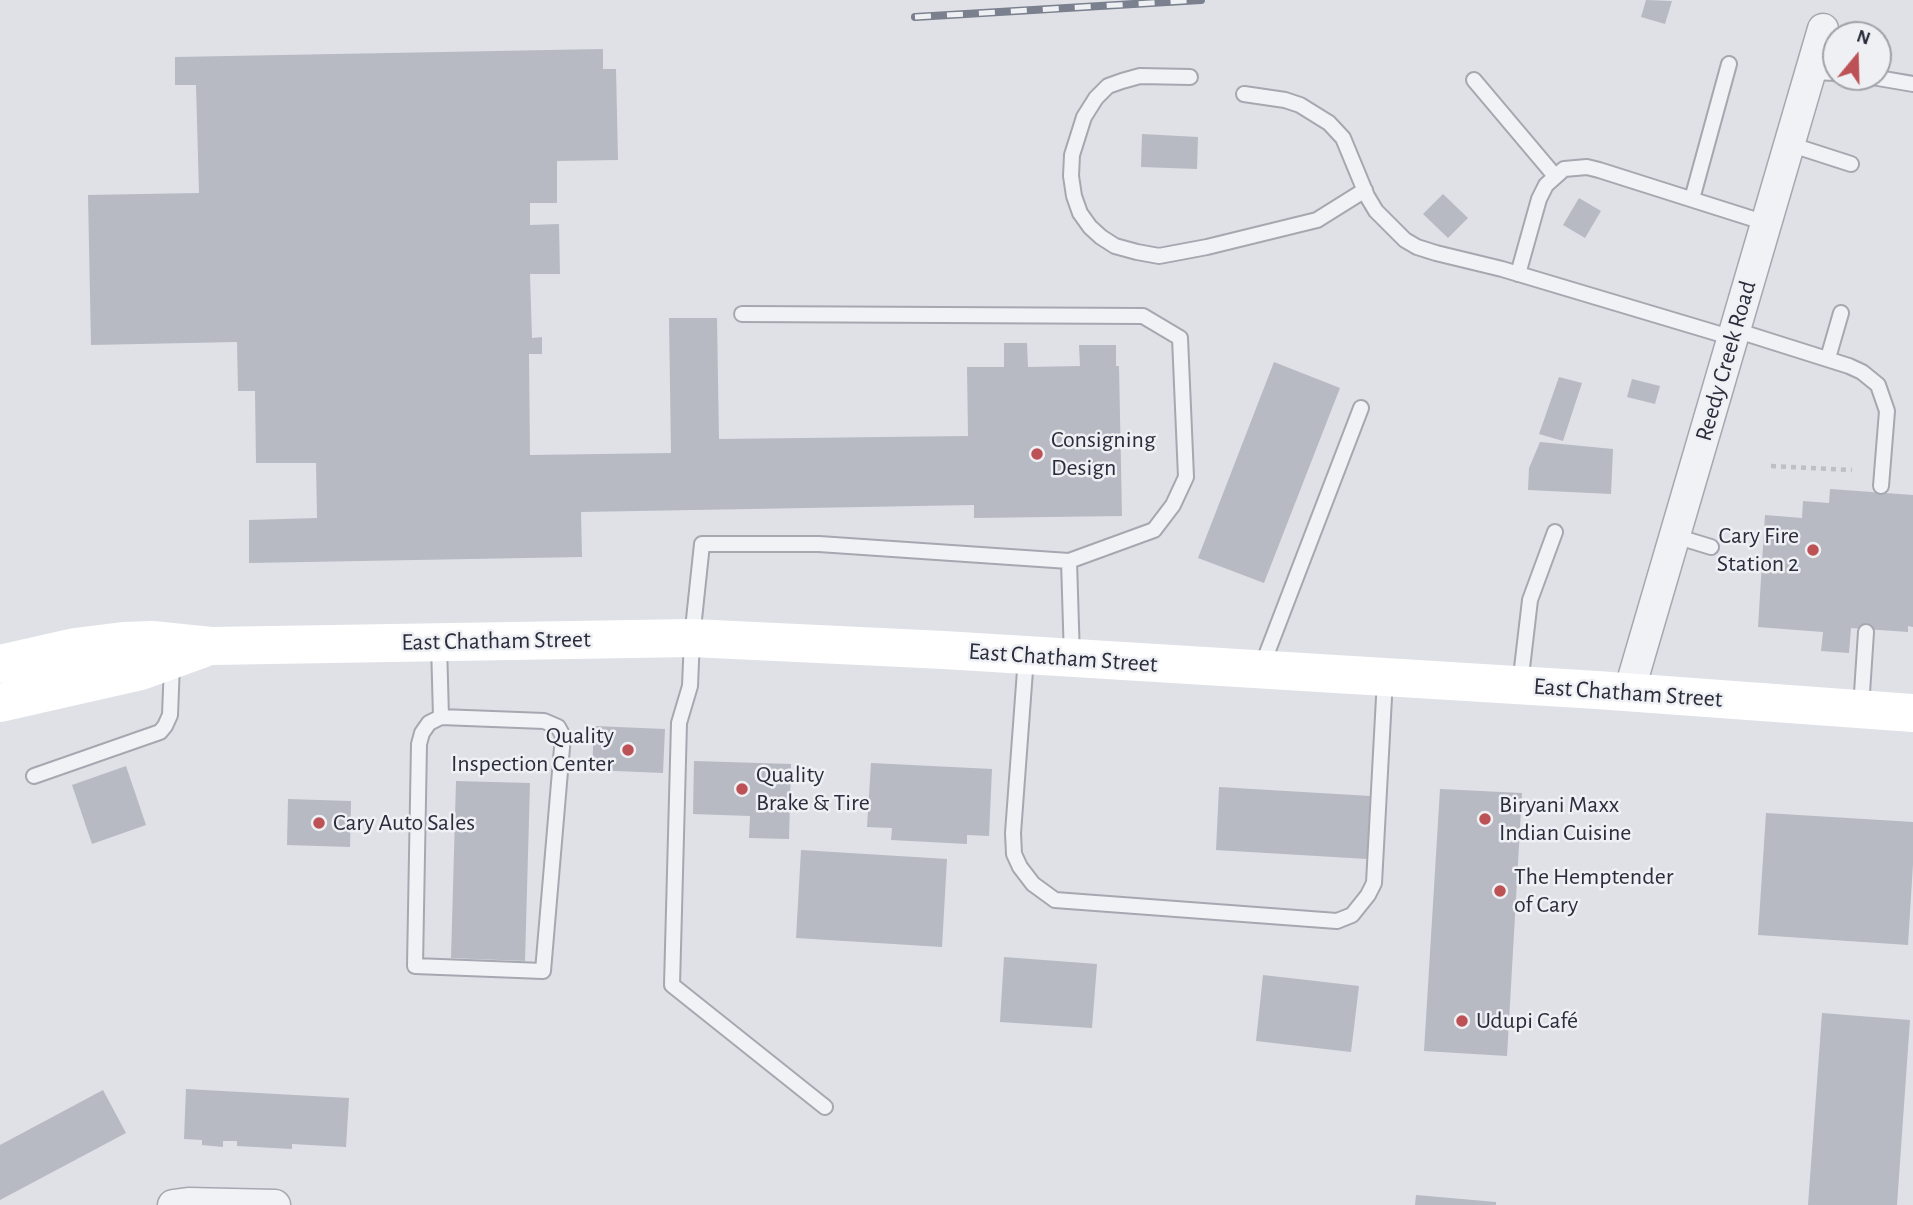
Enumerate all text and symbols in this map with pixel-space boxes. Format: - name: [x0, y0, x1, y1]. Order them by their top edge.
- north arrow: [1822, 21, 1892, 91]
- text: N: [1854, 26, 1873, 49]
- street label: Reedy Creek Road: [1689, 277, 1763, 445]
- place label: Consigning Design: [1051, 426, 1156, 482]
- marker: Consigning Design: [1029, 446, 1045, 462]
- place label: Cary Fire Station 2: [1717, 522, 1799, 578]
- marker: Cary Fire Station 2: [1805, 542, 1821, 558]
- street label: East Chatham Street: [401, 625, 591, 657]
- street label: East Chatham Street: [968, 637, 1158, 679]
- street label: East Chatham Street: [1533, 672, 1723, 714]
- place label: Quality Inspection Center: [451, 722, 614, 778]
- marker: Quality Inspection Center: [620, 742, 636, 758]
- place label: Quality Brake & Tire: [756, 761, 870, 817]
- marker: Quality Brake & Tire: [734, 781, 750, 797]
- place label: Biryani Maxx Indian Cuisine: [1499, 791, 1631, 847]
- place label: Cary Auto Sales: [333, 809, 475, 837]
- marker: Biryani Maxx Indian Cuisine: [1477, 811, 1493, 827]
- marker: Cary Auto Sales: [311, 815, 327, 831]
- place label: The Hemptender of Cary: [1514, 863, 1673, 919]
- marker: The Hemptender of Cary: [1492, 883, 1508, 899]
- place label: Udupi Café: [1476, 1007, 1578, 1035]
- marker: Udupi Café: [1454, 1013, 1470, 1029]

